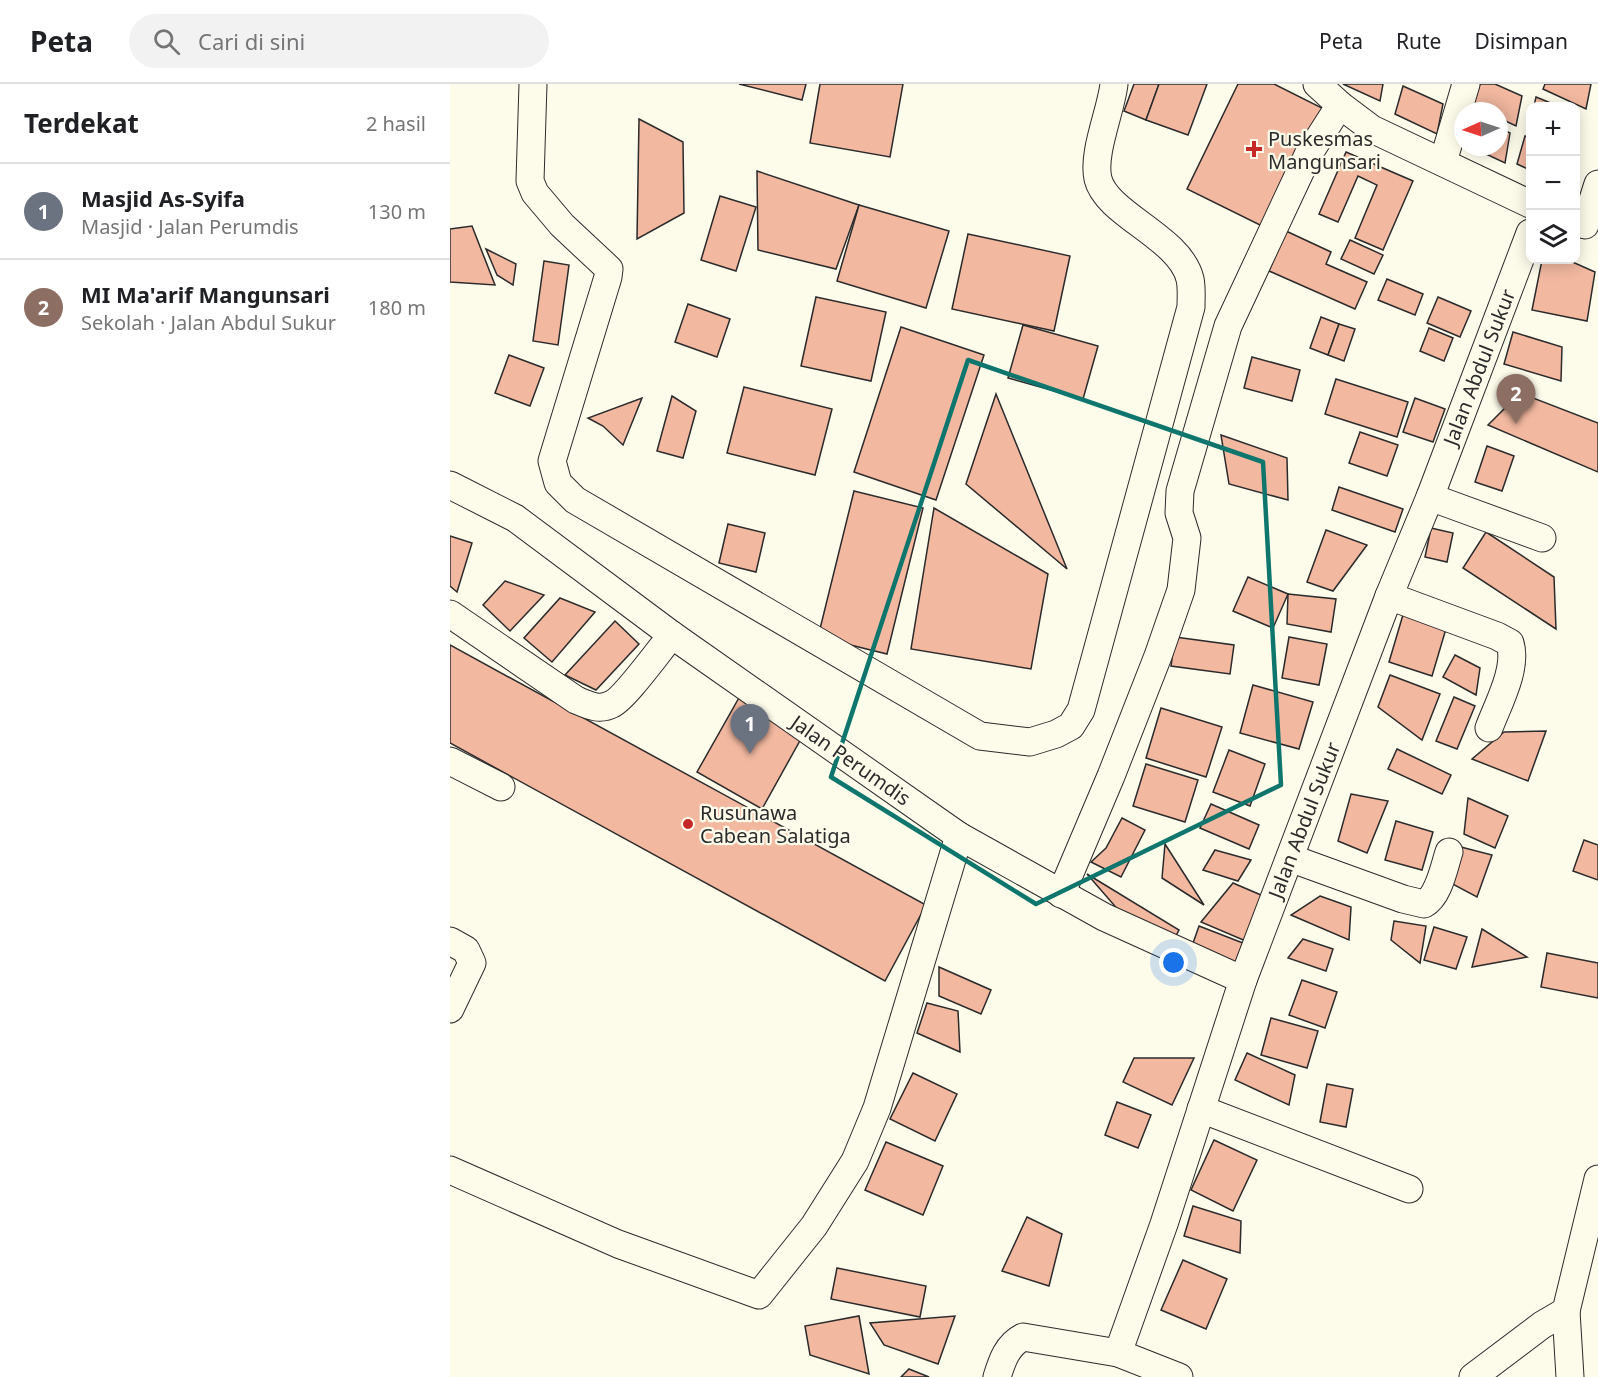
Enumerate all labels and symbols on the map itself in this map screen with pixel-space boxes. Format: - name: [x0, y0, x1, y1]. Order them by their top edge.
- north arrow: [1454, 102, 1508, 156]
- place label: Puskesmas Mangunsari: [1268, 125, 1381, 175]
- marker: Puskesmas Mangunsari: [1245, 140, 1263, 158]
- street label: Jalan Abdul Sukur: [1436, 285, 1521, 451]
- pin: 2: [1496, 374, 1536, 424]
- pin: 1: [730, 704, 770, 754]
- street label: Jalan Perumdis: [784, 708, 916, 811]
- street label: Jalan Abdul Sukur: [1261, 738, 1346, 904]
- place label: Rusunawa Cabean Salatiga: [700, 799, 851, 849]
- marker: Rusunawa Cabean Salatiga: [681, 817, 695, 831]
- your location: [1159, 948, 1188, 977]

